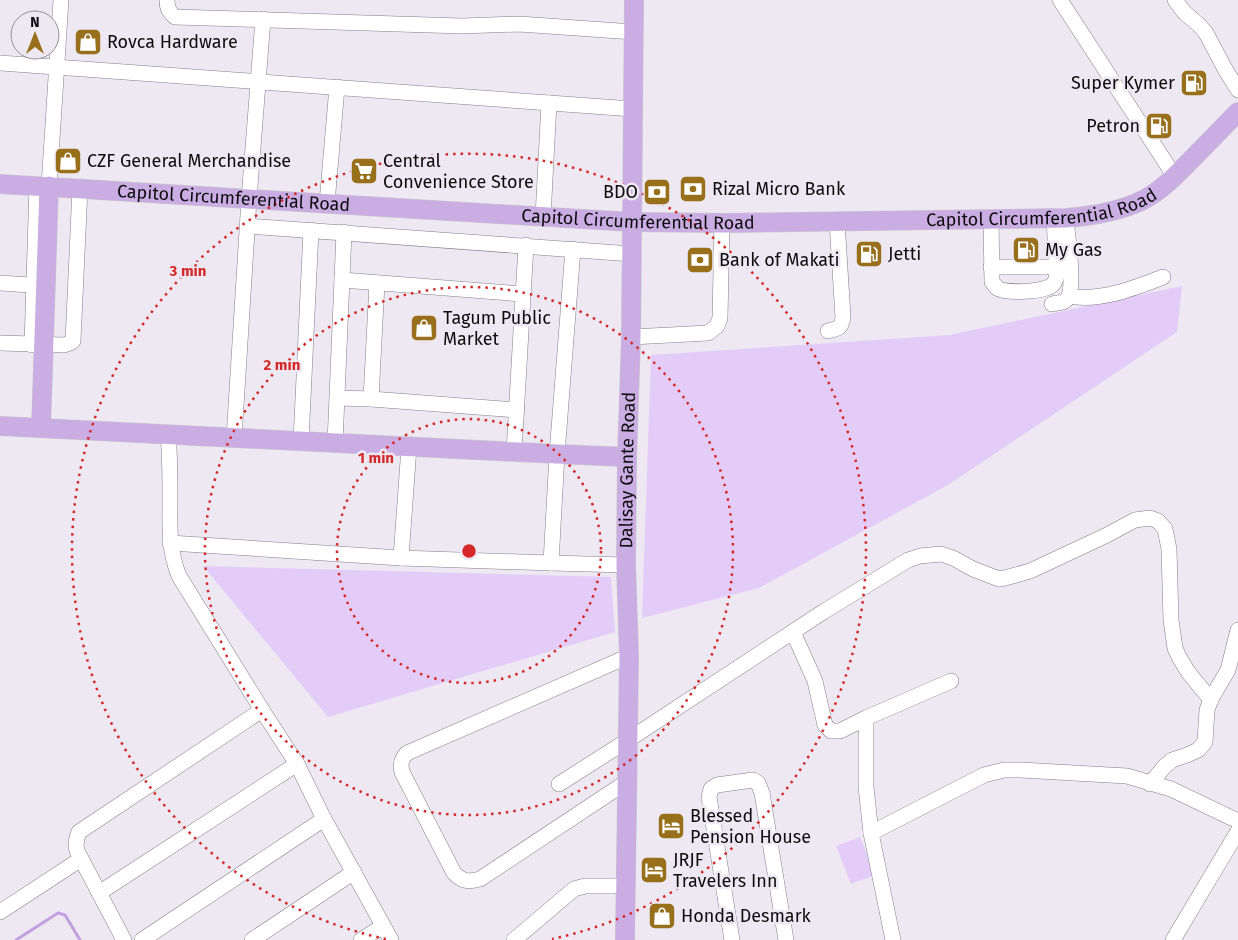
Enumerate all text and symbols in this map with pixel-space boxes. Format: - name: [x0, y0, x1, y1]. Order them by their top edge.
- north arrow: [10, 10, 60, 60]
- text: N: [30, 14, 40, 31]
- shop icon: Rovca Hardware: [73, 27, 103, 57]
- place label: Rovca Hardware: [107, 31, 238, 53]
- fuel station icon: Super Kymer: [1179, 68, 1209, 98]
- place label: Super Kymer: [1071, 72, 1175, 94]
- fuel station icon: Petron: [1144, 111, 1174, 141]
- place label: Petron: [1086, 115, 1140, 137]
- shop icon: CZF General Merchandise: [53, 146, 83, 176]
- place label: CZF General Merchandise: [87, 150, 291, 172]
- place label: Central Convenience Store: [383, 150, 534, 193]
- supermarket icon: Central Convenience Store: [349, 156, 379, 186]
- bank icon: Rizal Micro Bank: [678, 174, 708, 204]
- bank icon: BDO: [642, 177, 672, 207]
- place label: Rizal Micro Bank: [712, 178, 846, 200]
- street label: Capitol Circumferential Road: [116, 180, 351, 216]
- place label: BDO: [603, 181, 638, 203]
- street label: Capitol Circumferential Road: [926, 184, 1161, 231]
- street label: Capitol Circumferential Road: [521, 204, 755, 234]
- fuel station icon: My Gas: [1011, 235, 1041, 265]
- fuel station icon: Jetti: [854, 239, 884, 269]
- place label: My Gas: [1045, 239, 1102, 261]
- place label: Jetti: [888, 243, 921, 265]
- bank icon: Bank of Makati: [685, 245, 715, 275]
- place label: Bank of Makati: [719, 249, 840, 271]
- text: 3 min: [169, 262, 206, 280]
- place label: Tagum Public Market: [443, 307, 551, 350]
- shop icon: Tagum Public Market: [409, 313, 439, 343]
- text: 2 min: [264, 356, 300, 374]
- street label: Dalisay Gante Road: [615, 391, 640, 549]
- text: 1 min: [358, 449, 394, 467]
- centre of rings: [460, 542, 478, 560]
- place label: Blessed Pension House: [690, 805, 811, 848]
- hotel icon: Blessed Pension House: [656, 811, 686, 841]
- place label: JRJF Travelers Inn: [673, 849, 777, 892]
- hotel icon: JRJF Travelers Inn: [639, 855, 669, 885]
- shop icon: Honda Desmark: [647, 901, 677, 931]
- place label: Honda Desmark: [681, 905, 812, 927]

